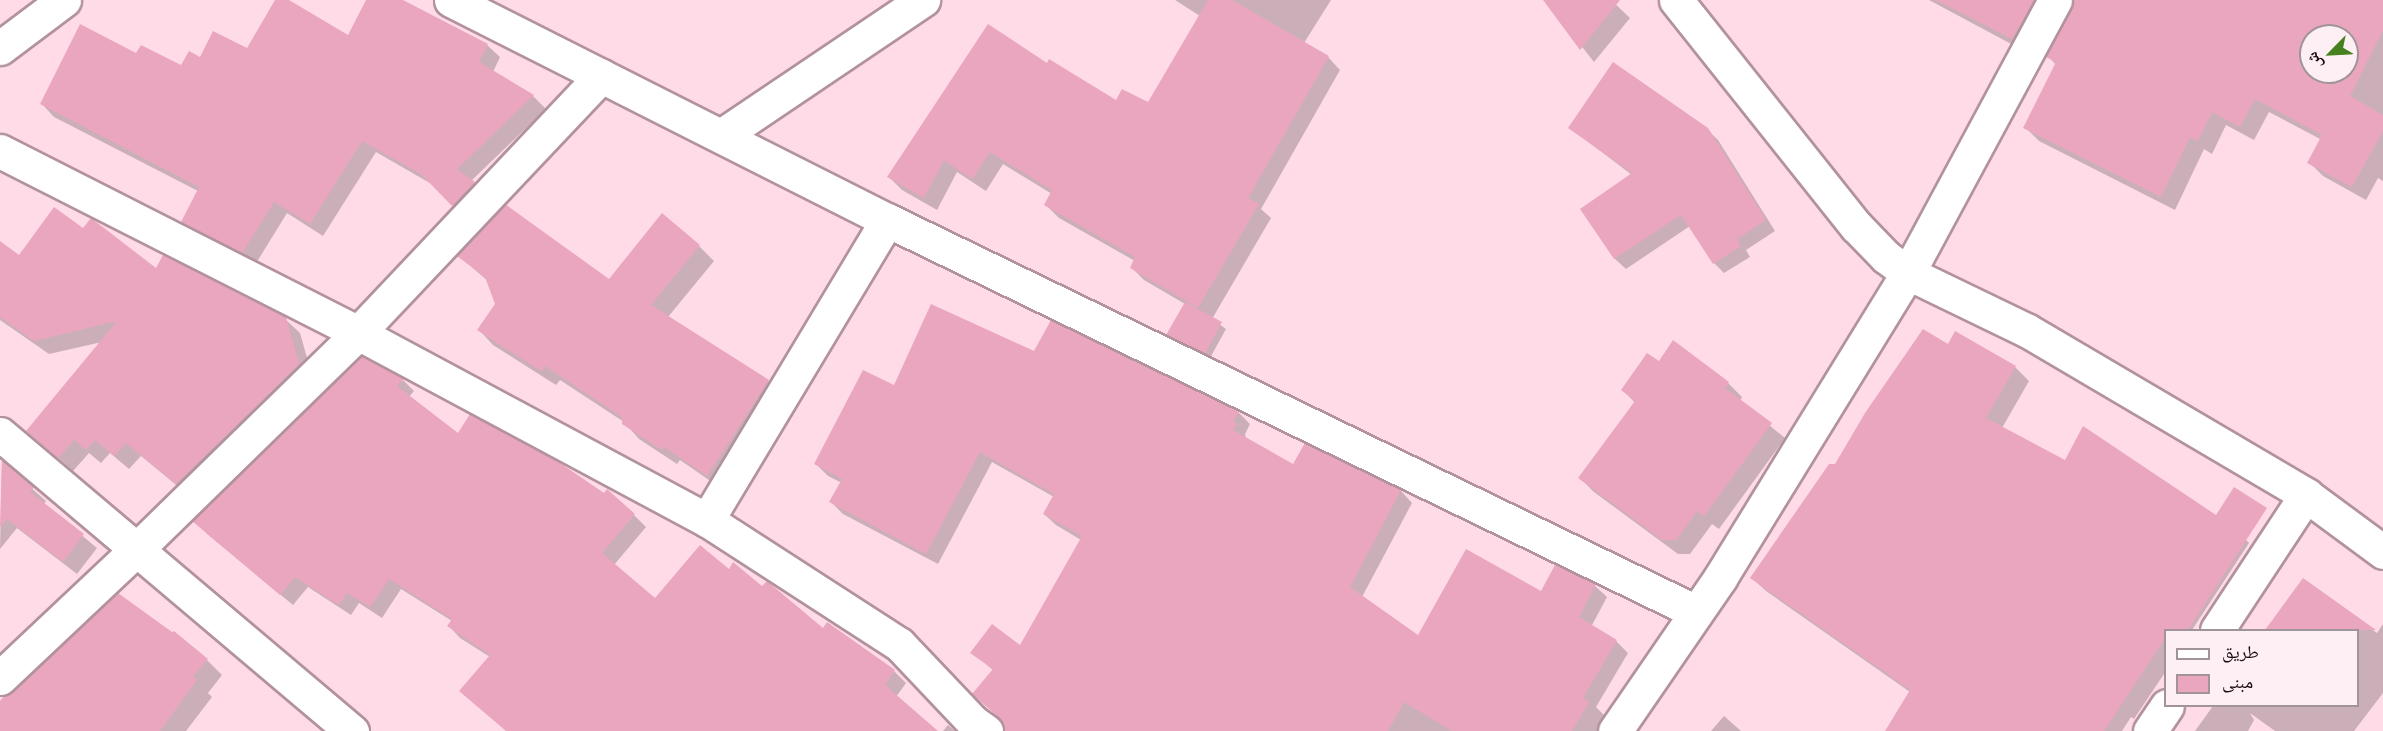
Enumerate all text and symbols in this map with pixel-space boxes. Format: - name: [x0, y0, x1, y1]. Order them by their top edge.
- north arrow: [2299, 24, 2359, 84]
- text: ش: [2302, 49, 2326, 72]
- legend: [2164, 629, 2359, 707]
- text: طريق: [2222, 641, 2259, 663]
- text: مبنى: [2222, 671, 2253, 693]

